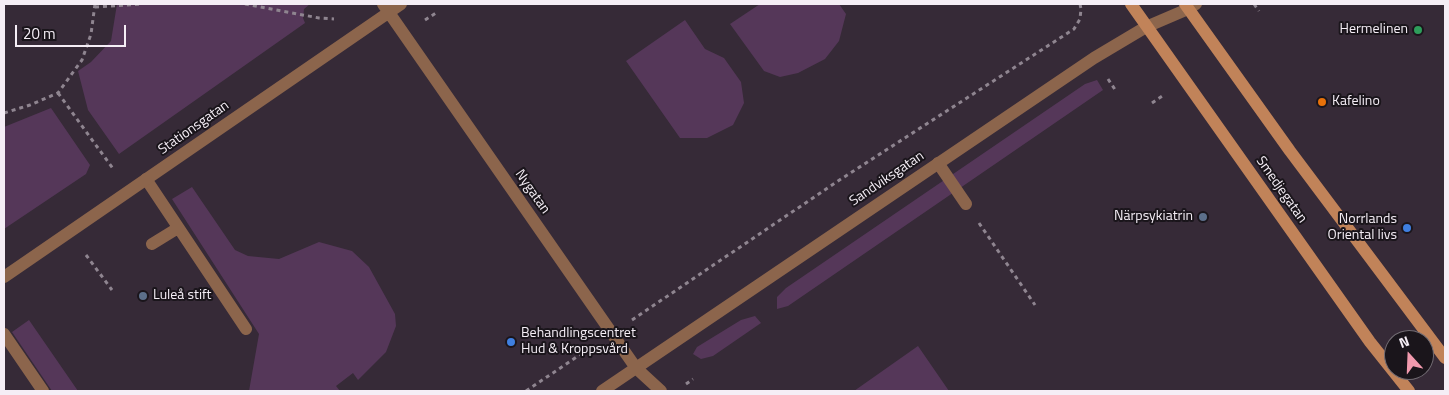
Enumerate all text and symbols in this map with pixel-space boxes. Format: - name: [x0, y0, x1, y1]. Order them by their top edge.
- scale bar: [18, 15, 129, 47]
- text: 20 m: [23, 22, 56, 45]
- place label: Hermelinen: [1340, 22, 1408, 38]
- marker: Hermelinen: [1412, 24, 1424, 36]
- place label: Kafelino: [1332, 94, 1380, 110]
- marker: Kafelino: [1316, 96, 1328, 108]
- street label: Stationsgatan: [155, 97, 233, 159]
- street label: Sandviksgatan: [847, 148, 927, 210]
- street label: Smedjegatan: [1252, 153, 1310, 227]
- street label: Nygatan: [511, 167, 553, 217]
- place label: Närpsykiatrin: [1114, 209, 1193, 225]
- marker: Närpsykiatrin: [1197, 211, 1209, 223]
- place label: Norrlands Oriental livs: [1328, 212, 1397, 244]
- marker: Norrlands Oriental livs: [1401, 222, 1413, 234]
- place label: Luleå stift: [153, 288, 212, 304]
- marker: Luleå stift: [137, 290, 149, 302]
- place label: Behandlingscentret Hud & Kroppsvård: [521, 326, 636, 358]
- north arrow: [1384, 330, 1434, 380]
- text: N: [1396, 330, 1412, 353]
- marker: Behandlingscentret Hud & Kroppsvård: [505, 336, 517, 348]

